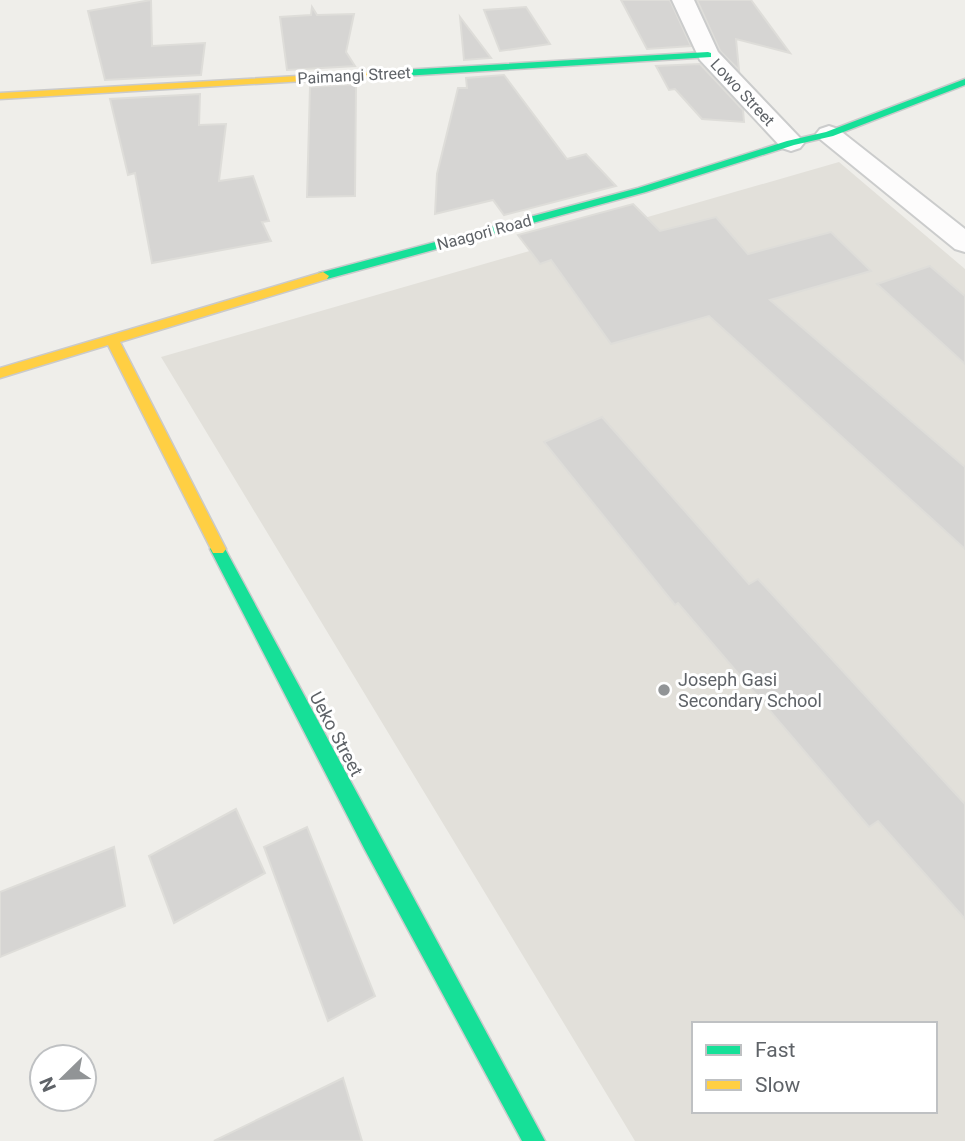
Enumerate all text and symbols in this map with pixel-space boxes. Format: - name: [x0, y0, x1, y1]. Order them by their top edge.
- street label: Lowo Street: [707, 55, 779, 130]
- street label: Paimangi Street: [297, 63, 411, 88]
- street label: Naagori Road: [435, 211, 533, 254]
- place label: Joseph Gasi Secondary School: [678, 669, 822, 711]
- marker: Joseph Gasi Secondary School: [656, 682, 672, 698]
- street label: Ueko Street: [305, 688, 367, 780]
- legend: [692, 1022, 937, 1113]
- text: Fast: [755, 1038, 796, 1062]
- north arrow: [28, 1043, 98, 1113]
- text: Slow: [755, 1073, 801, 1097]
- text: N: [35, 1074, 61, 1095]

